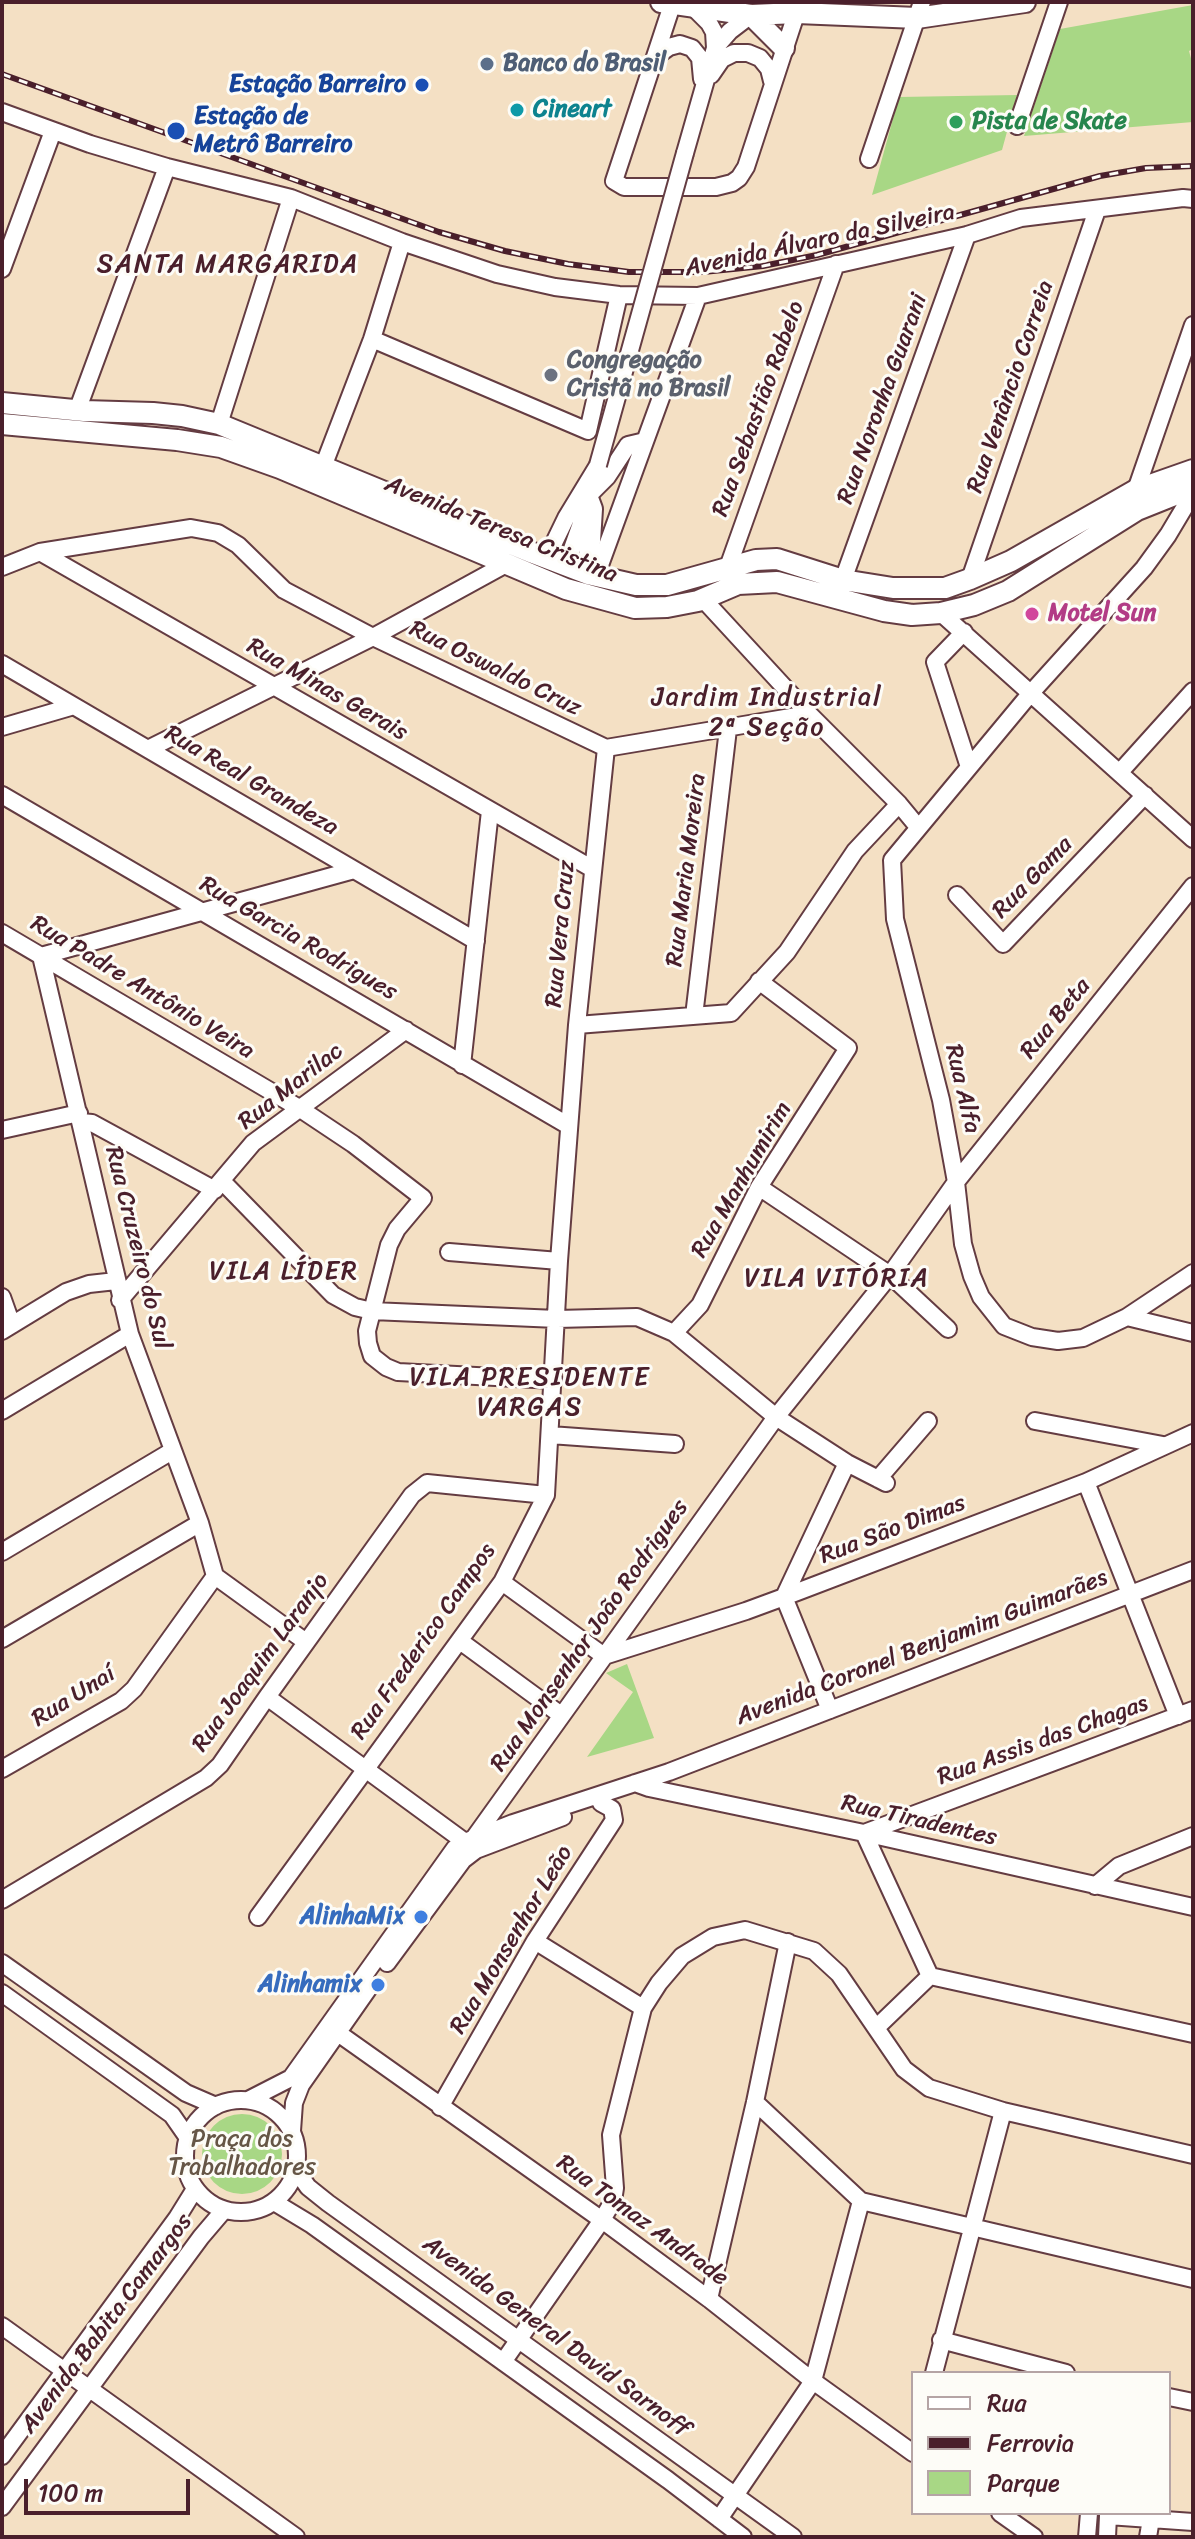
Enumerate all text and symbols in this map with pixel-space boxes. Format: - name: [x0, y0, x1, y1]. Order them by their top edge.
- place label: Banco do Brasil: [503, 50, 666, 78]
- marker: Banco do Brasil: [478, 55, 496, 73]
- place label: Estação Barreiro: [229, 71, 406, 99]
- marker: Estação Barreiro: [413, 76, 431, 94]
- place label: Cineart: [533, 96, 611, 124]
- marker: Cineart: [508, 101, 526, 119]
- place label: Estação de Metrô Barreiro: [194, 103, 353, 159]
- place label: Pista de Skate: [972, 108, 1127, 136]
- marker: Pista de Skate: [947, 113, 965, 131]
- marker: Estação de Metrô Barreiro: [165, 120, 187, 142]
- street label: Avenida Álvaro da Silveira: [682, 198, 958, 284]
- district label: SANTA MARGARIDA: [99, 249, 357, 281]
- street label: Rua Venâncio Correia: [961, 277, 1061, 497]
- street label: Rua Noronha Guarani: [832, 290, 934, 508]
- street label: Rua Sebastião Rabelo: [707, 297, 811, 521]
- place label: Congregação Cristã no Brasil: [567, 347, 730, 403]
- marker: Congregação Cristã no Brasil: [542, 366, 560, 384]
- street label: Avenida Teresa Cristina: [380, 470, 622, 590]
- place label: Motel Sun: [1048, 600, 1157, 628]
- marker: Motel Sun: [1023, 605, 1041, 623]
- street label: Rua Oswaldo Cruz: [404, 615, 586, 723]
- street label: Rua Minas Gerais: [241, 632, 413, 748]
- district label: Jardim Industrial 2ª Seção: [652, 682, 882, 744]
- street label: Rua Real Grandeza: [159, 720, 343, 842]
- street label: Rua Maria Moreira: [661, 772, 713, 968]
- street label: Rua Gama: [987, 831, 1079, 925]
- street label: Rua Vera Cruz: [540, 859, 582, 1009]
- street label: Rua Garcia Rodrigues: [194, 871, 402, 1007]
- street label: Rua Padre Antônio Veira: [25, 910, 259, 1066]
- street label: Rua Beta: [1015, 973, 1097, 1065]
- street label: Rua Marilac: [233, 1037, 349, 1137]
- street label: Rua Alfa: [938, 1042, 986, 1136]
- street label: Rua Manhumirim: [686, 1097, 798, 1263]
- street label: Rua Cruzeiro do Sul: [98, 1144, 176, 1352]
- district label: VILA LÍDER: [209, 1256, 359, 1288]
- district label: VILA VITÓRIA: [746, 1263, 928, 1295]
- district label: VILA PRESIDENTE VARGAS: [413, 1362, 647, 1424]
- street label: Rua São Dimas: [816, 1489, 970, 1571]
- street label: Rua Monsenhor João Rodrigues: [485, 1494, 695, 1778]
- street label: Rua Frederico Campos: [345, 1538, 503, 1746]
- street label: Avenida Coronel Benjamim Guimarães: [732, 1564, 1112, 1732]
- street label: Rua Joaquim Laranjo: [186, 1568, 336, 1758]
- street label: Rua Unaí: [27, 1660, 121, 1734]
- street label: Rua Assis das Chagas: [934, 1690, 1152, 1792]
- street label: Rua Tiradentes: [838, 1789, 1000, 1853]
- street label: Rua Monsenhor Leão: [444, 1840, 580, 2040]
- place label: AlinhaMix: [300, 1903, 405, 1931]
- marker: AlinhaMix: [412, 1908, 430, 1926]
- place label: Alinhamix: [258, 1971, 362, 1999]
- marker: Alinhamix: [369, 1976, 387, 1994]
- park label: Praça dos Trabalhadores: [168, 2126, 316, 2182]
- street label: Rua Tomaz Andrade: [550, 2149, 734, 2293]
- street label: Avenida Babita Camargos: [15, 2208, 199, 2440]
- street label: Avenida General David Sarnoff: [417, 2230, 695, 2444]
- legend: [911, 2371, 1171, 2515]
- text: Rua: [987, 2382, 1026, 2424]
- text: Ferrovia: [987, 2422, 1074, 2464]
- text: Parque: [987, 2462, 1060, 2504]
- scale bar: [28, 2463, 194, 2513]
- text: 100 m: [38, 2472, 103, 2514]

